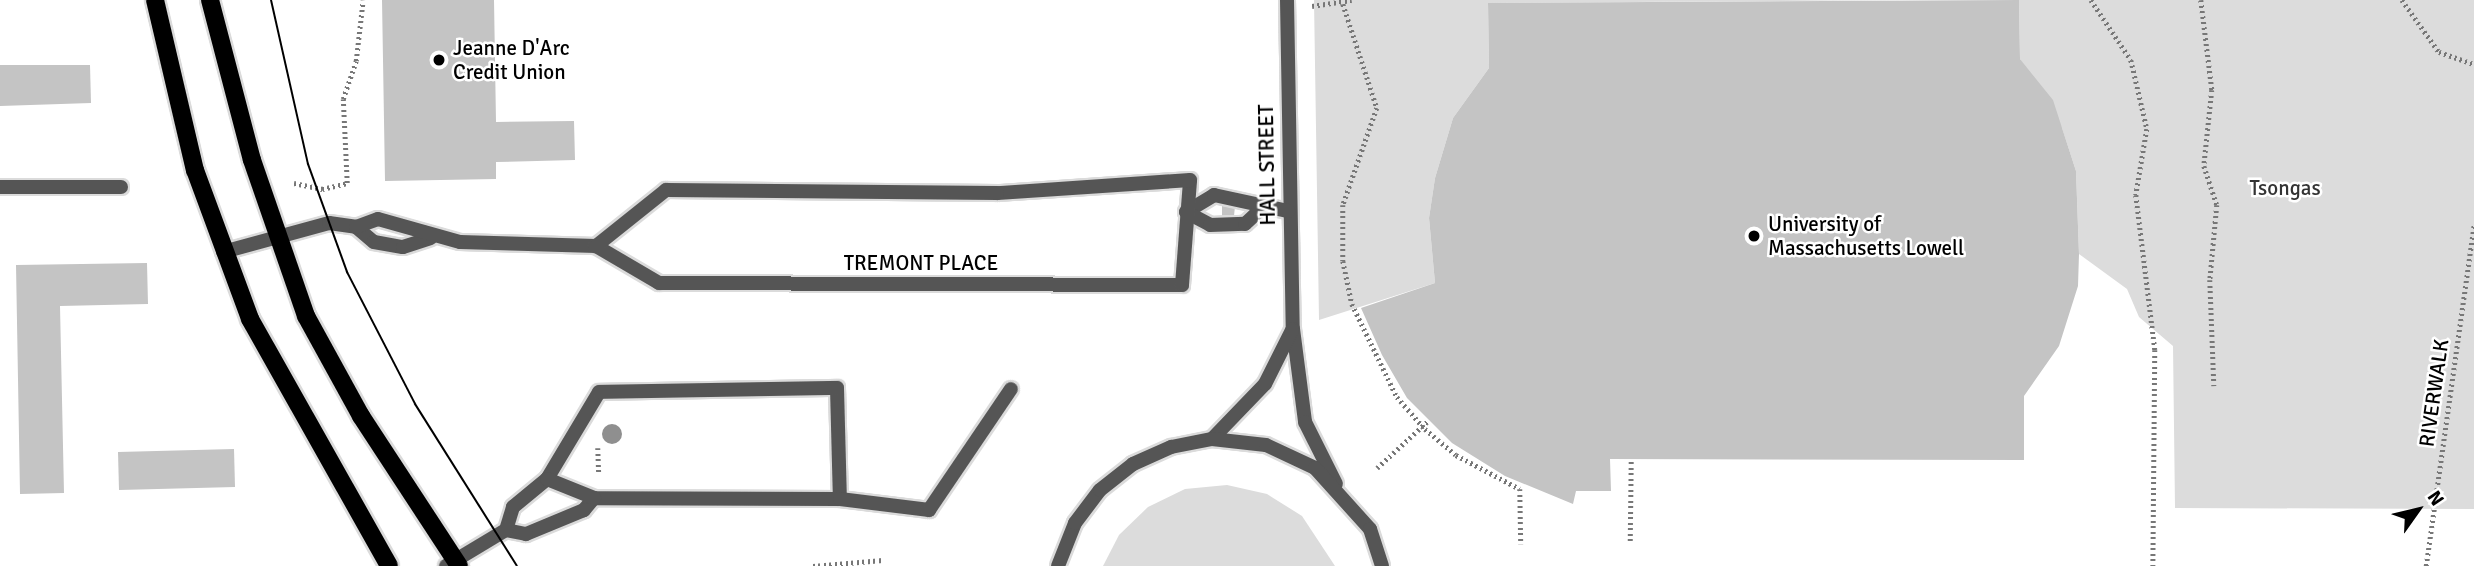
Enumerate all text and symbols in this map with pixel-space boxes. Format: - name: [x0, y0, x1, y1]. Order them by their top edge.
- place label: Jeanne D'Arc Credit Union: [453, 35, 570, 85]
- marker: Jeanne D'Arc Credit Union: [431, 52, 447, 68]
- street label: HALL STREET: [1253, 104, 1281, 226]
- park label: Tsongas: [2249, 175, 2321, 201]
- place label: University of Massachusetts Lowell: [1768, 211, 1964, 261]
- marker: University of Massachusetts Lowell: [1746, 228, 1762, 244]
- street label: TREMONT PLACE: [844, 250, 998, 276]
- street label: RIVERWALK: [2414, 338, 2454, 448]
- north arrow: [2383, 475, 2453, 545]
- text: N: [2422, 486, 2449, 510]

